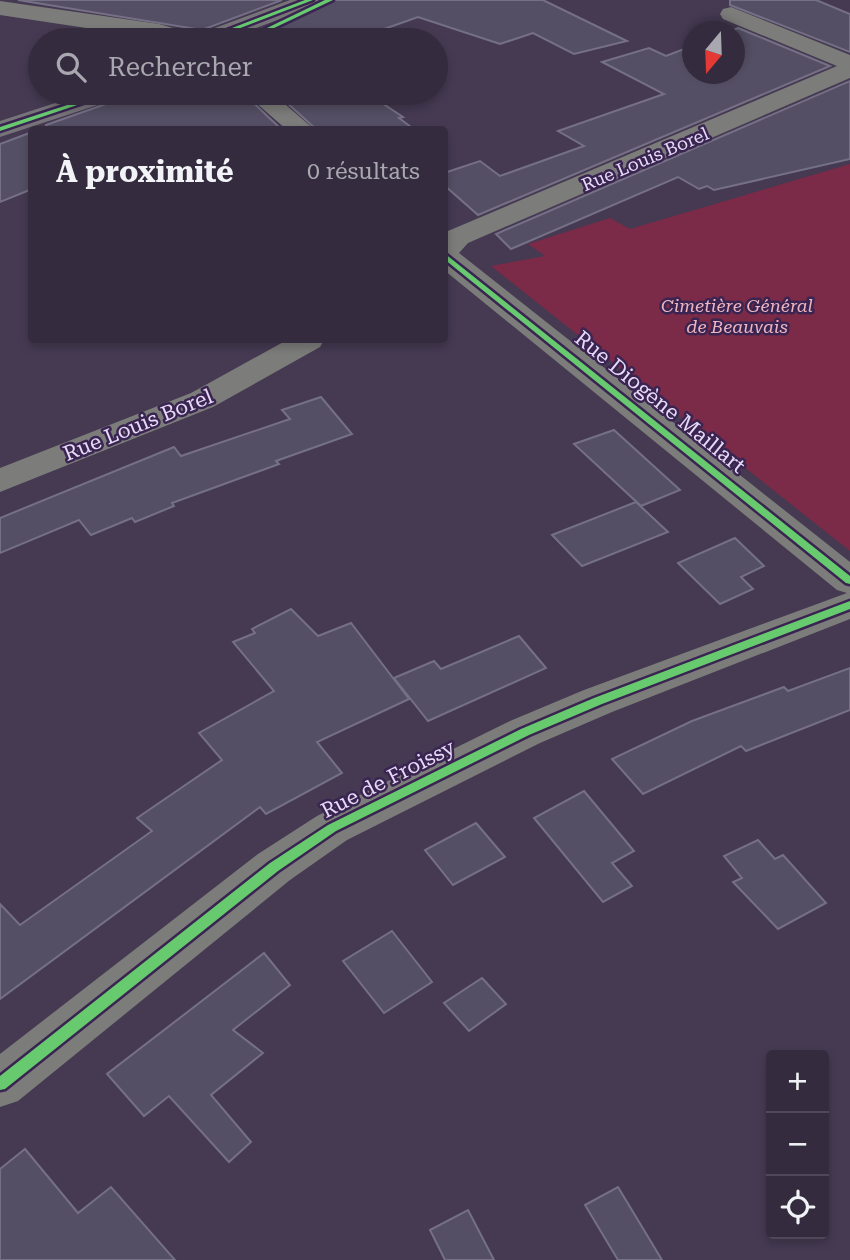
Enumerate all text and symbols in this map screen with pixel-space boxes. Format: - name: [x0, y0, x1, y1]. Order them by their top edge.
- north arrow: [682, 21, 745, 84]
- search box: [28, 28, 448, 105]
- icon: search: [52, 48, 90, 86]
- text: Rechercher: [108, 52, 252, 82]
- street label: Rue Louis Borel: [578, 123, 712, 195]
- text: À proximité: [56, 154, 234, 189]
- text: 0 résultats: [307, 158, 420, 185]
- park label: Cimetière Général de Beauvais: [661, 295, 813, 337]
- street label: Rue Diogène Maillart: [570, 326, 750, 478]
- street label: Rue Louis Borel: [60, 384, 216, 466]
- street label: Rue de Froissy: [317, 735, 459, 823]
- map controls: [766, 1050, 829, 1239]
- button: +: [766, 1050, 829, 1113]
- button: −: [766, 1113, 829, 1176]
- button: locate: [766, 1176, 829, 1239]

